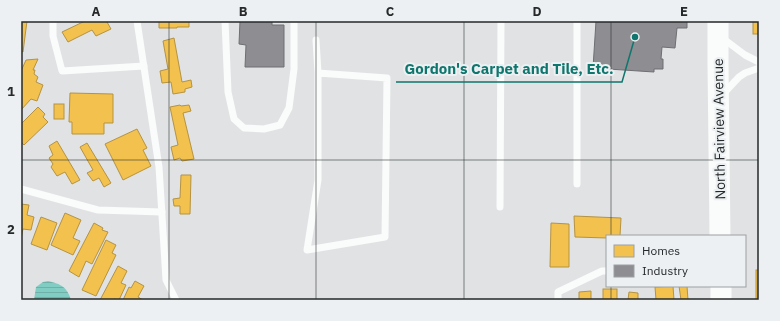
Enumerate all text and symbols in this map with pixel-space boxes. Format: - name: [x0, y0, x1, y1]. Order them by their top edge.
- text: A: [92, 3, 101, 20]
- text: B: [239, 3, 248, 20]
- text: C: [386, 3, 395, 20]
- text: D: [532, 3, 542, 20]
- text: E: [680, 3, 688, 20]
- callout: Gordon's Carpet and Tile, Etc.: [396, 55, 622, 82]
- street label: North Fairview Avenue: [709, 58, 729, 200]
- text: Gordon's Carpet and Tile, Etc.: [404, 59, 614, 78]
- text: 1: [7, 83, 15, 100]
- text: 2: [7, 221, 15, 238]
- legend: [606, 235, 746, 287]
- text: Homes: [642, 243, 680, 258]
- text: Industry: [642, 263, 688, 278]

